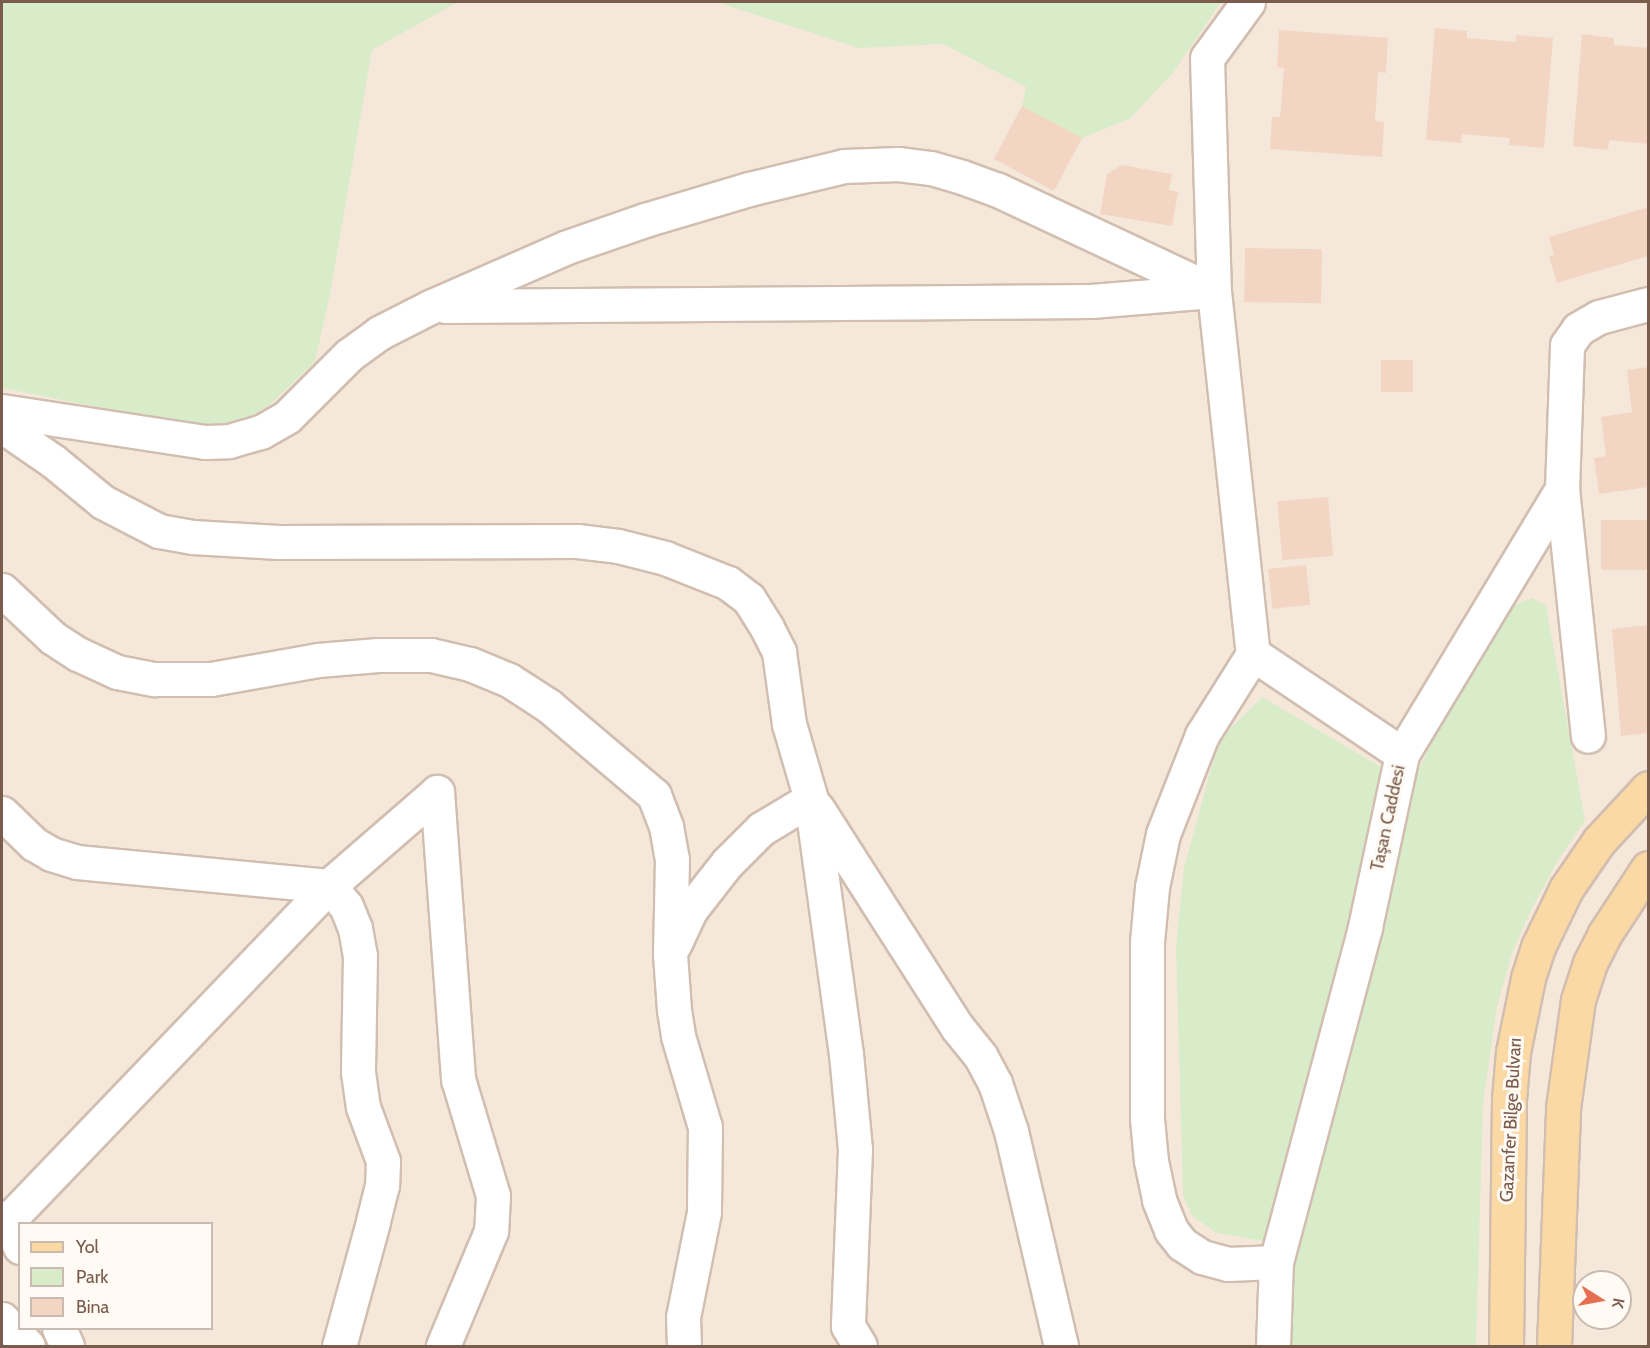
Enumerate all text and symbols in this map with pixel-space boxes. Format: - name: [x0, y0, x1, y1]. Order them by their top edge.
- street label: Taşan Caddesi: [1366, 763, 1410, 873]
- street label: Gazanfer Bilge Bulvarı: [1496, 1037, 1526, 1203]
- legend: [18, 1222, 213, 1330]
- text: Yol: [76, 1236, 99, 1258]
- text: Park: [76, 1266, 108, 1288]
- north arrow: [1572, 1270, 1632, 1330]
- text: Bina: [76, 1296, 109, 1318]
- text: K: [1608, 1296, 1628, 1310]

